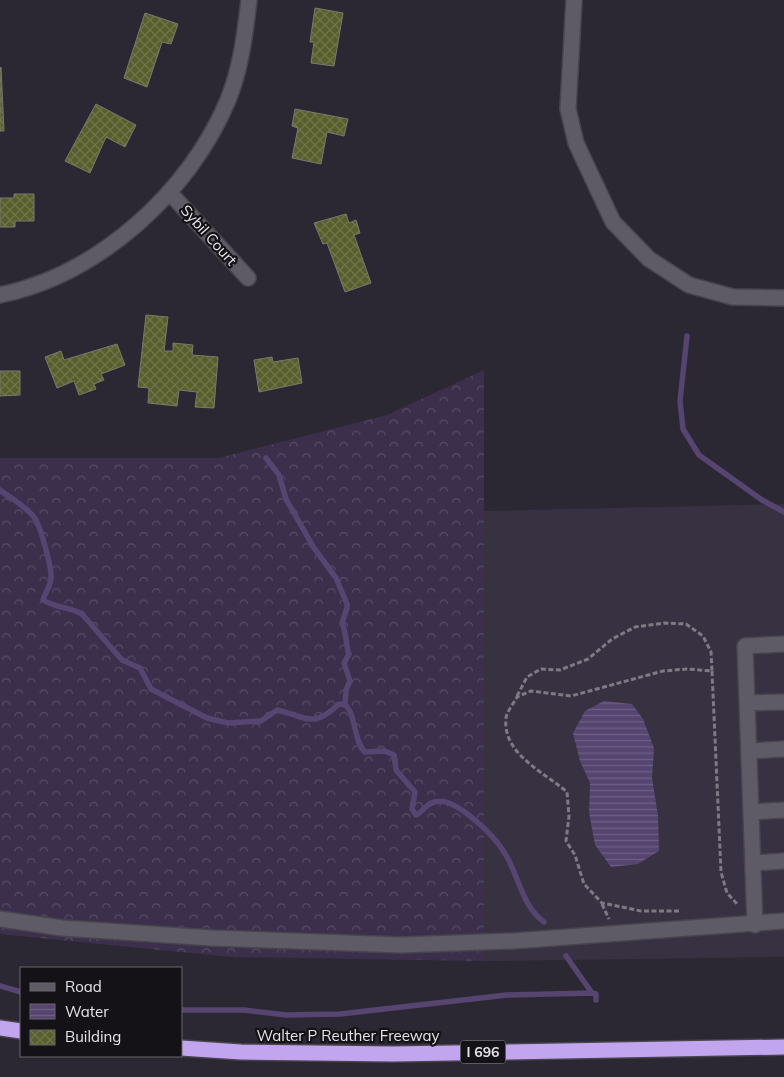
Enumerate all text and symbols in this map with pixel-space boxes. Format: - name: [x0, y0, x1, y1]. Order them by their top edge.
- street label: Sybil Court: [177, 201, 241, 269]
- legend: [20, 967, 182, 1057]
- text: Road: [65, 977, 102, 996]
- text: Water: [65, 1002, 109, 1021]
- street label: Walter P Reuther Freeway: [257, 1026, 440, 1045]
- text: Building: [65, 1027, 121, 1046]
- road number: I 696: [460, 1040, 506, 1064]

